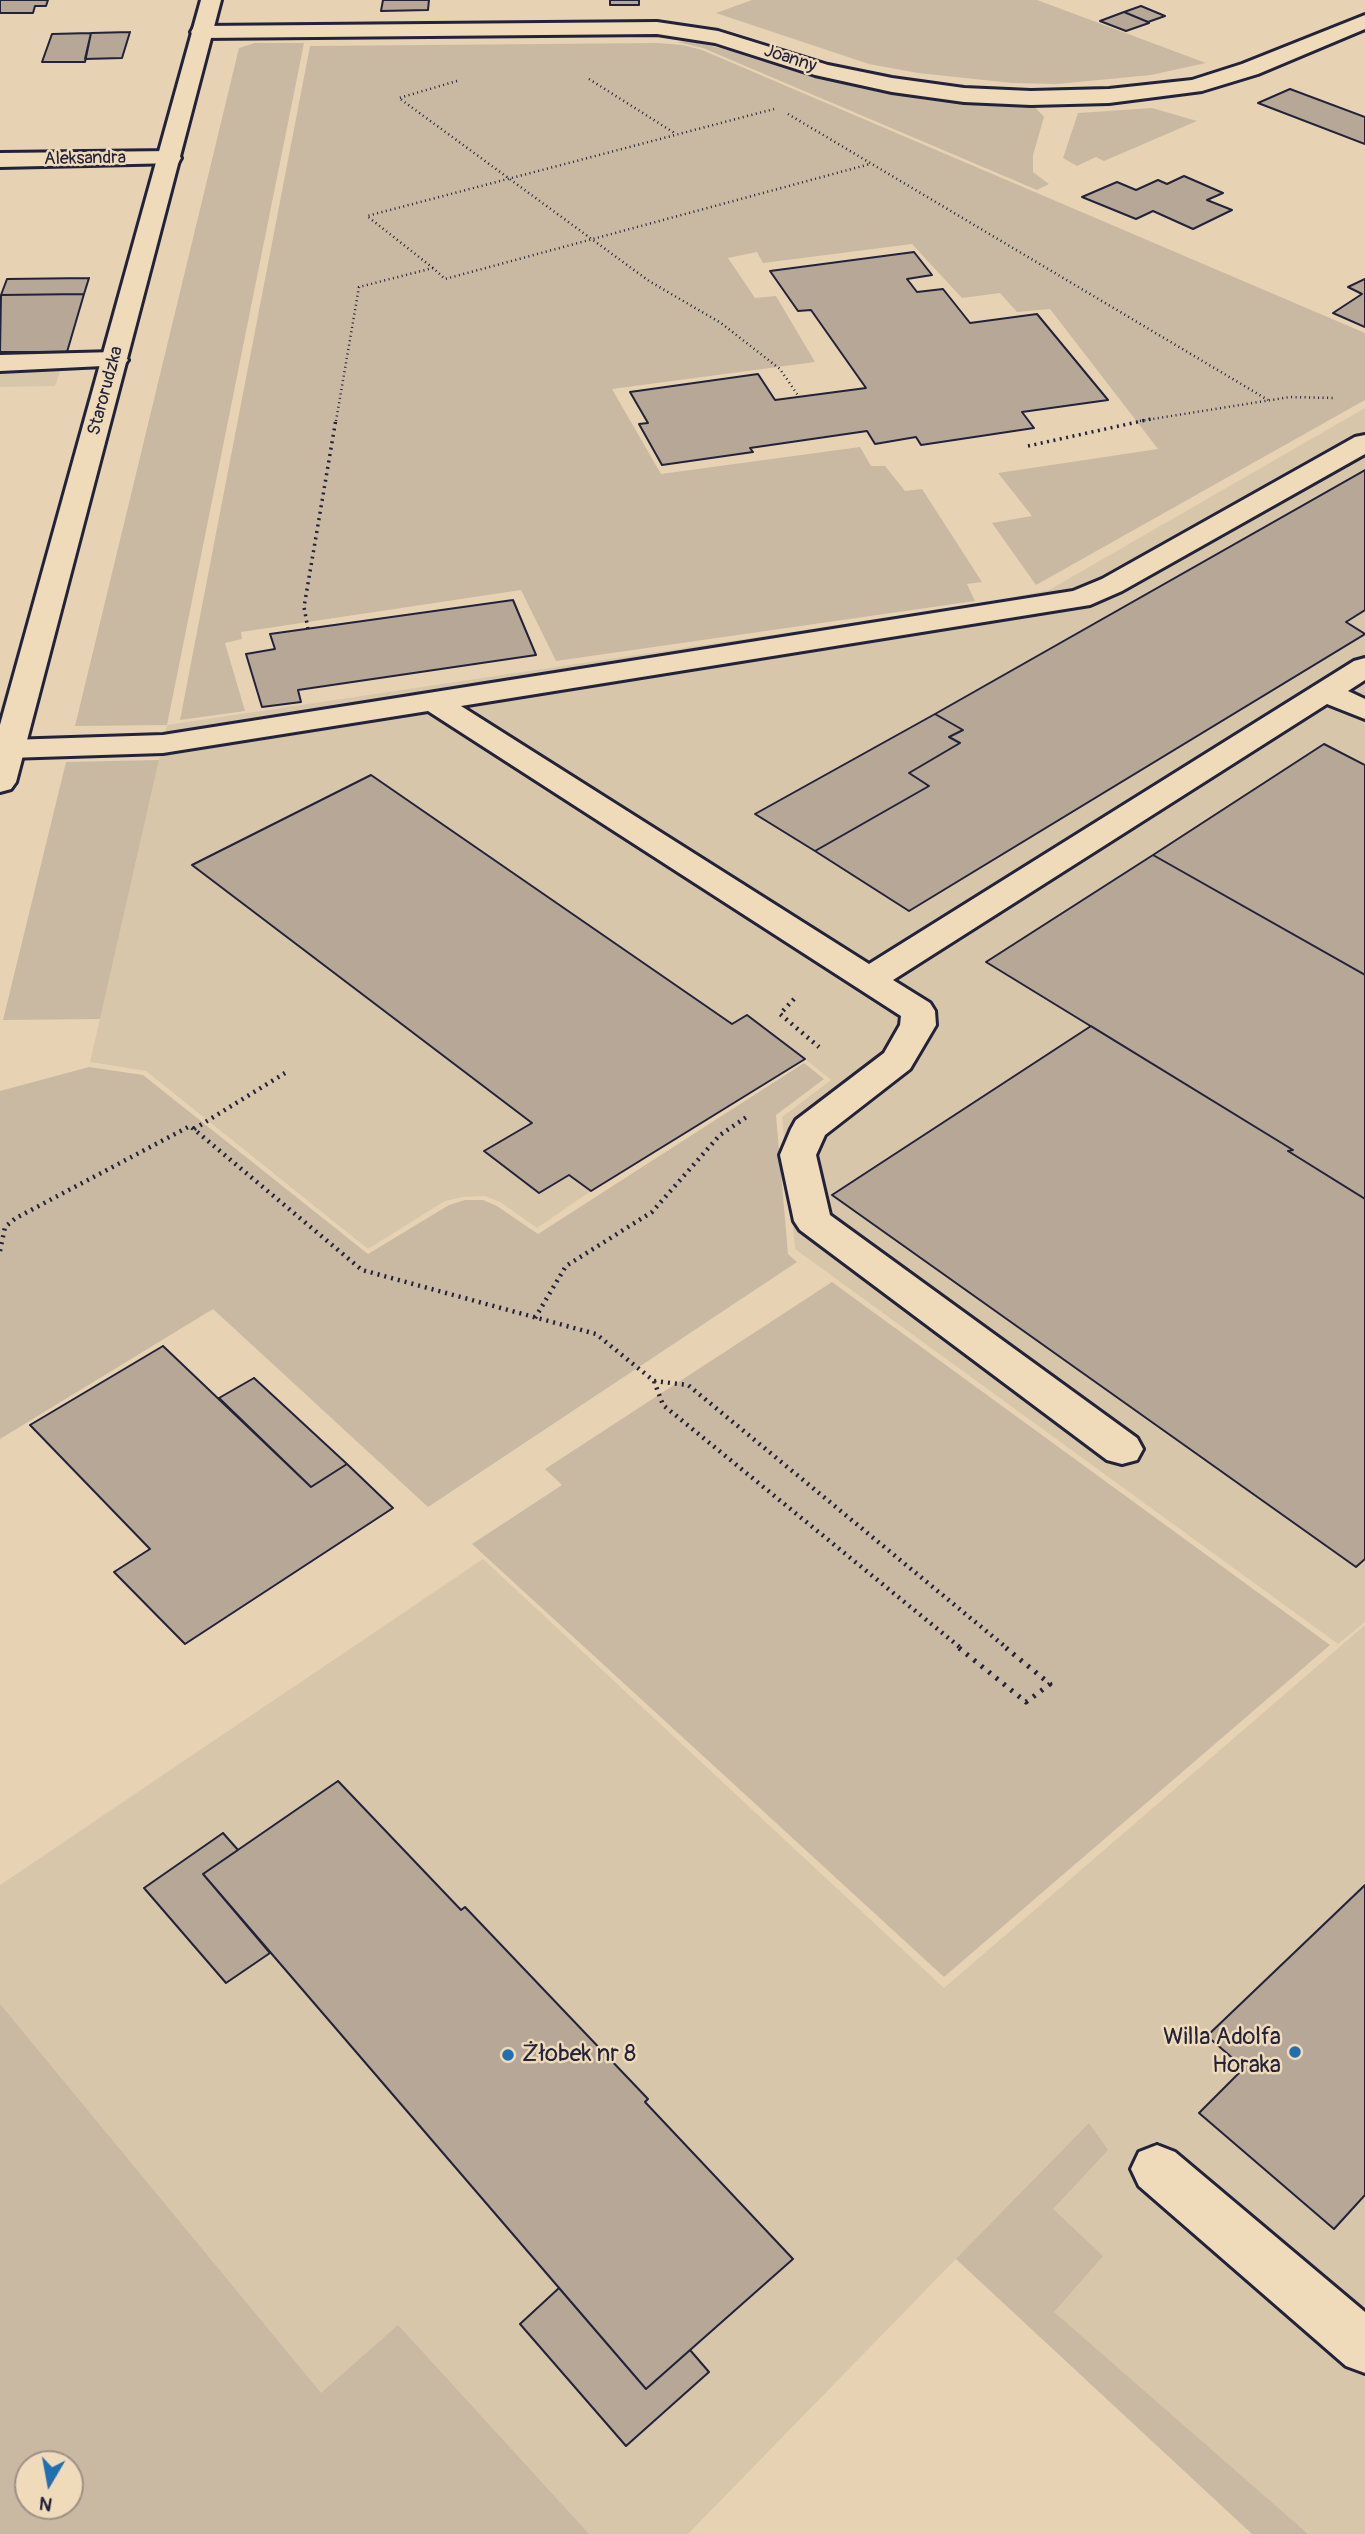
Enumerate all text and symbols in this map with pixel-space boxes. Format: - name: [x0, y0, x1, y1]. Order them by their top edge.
- street label: Joanny: [761, 40, 819, 78]
- street label: Aleksandra: [44, 147, 126, 171]
- street label: Starorudzka: [84, 344, 128, 438]
- place label: Willa Adolfa Horaka: [1163, 2024, 1281, 2080]
- place label: Żłobek nr 8: [522, 2041, 636, 2069]
- marker: Willa Adolfa Horaka: [1287, 2044, 1303, 2060]
- marker: Żłobek nr 8: [500, 2047, 516, 2063]
- north arrow: [14, 2450, 84, 2520]
- text: N: [37, 2491, 54, 2517]

